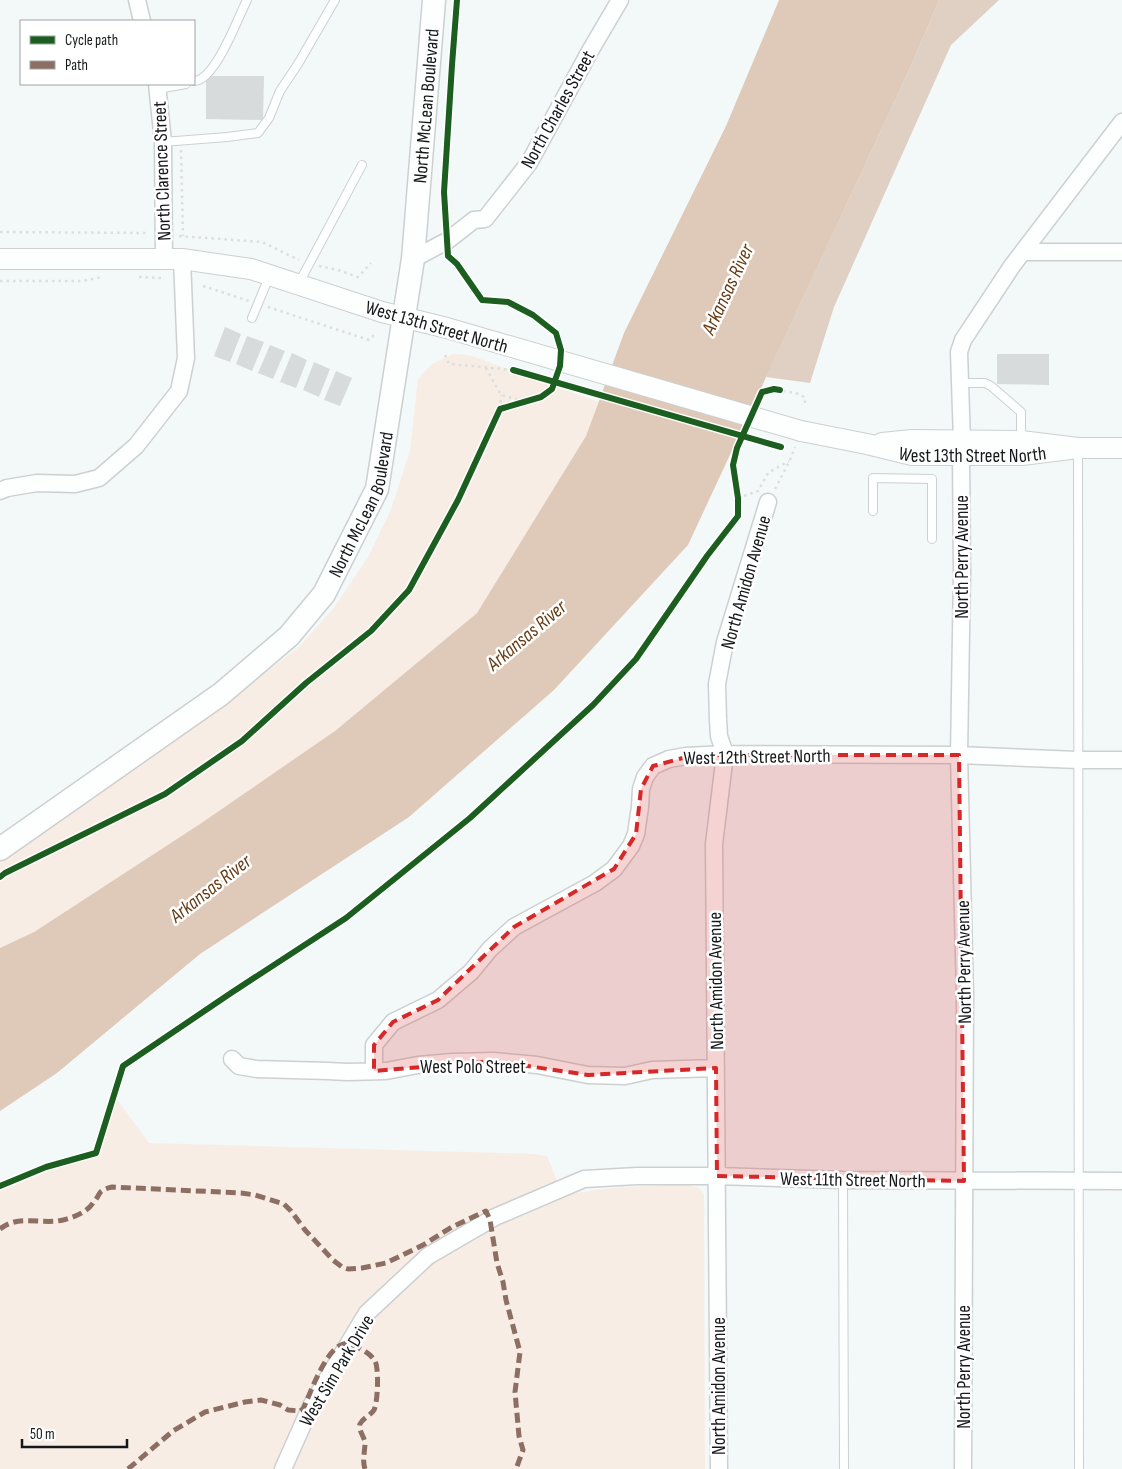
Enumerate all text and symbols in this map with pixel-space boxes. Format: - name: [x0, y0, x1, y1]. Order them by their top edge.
- legend: [20, 20, 195, 85]
- street label: North McLean Boulevard: [409, 28, 445, 184]
- text: Cycle path: [65, 31, 118, 50]
- street label: North Charles Street: [516, 47, 600, 173]
- text: Path: [65, 56, 88, 75]
- street label: North Clarence Street: [149, 101, 176, 241]
- water label: Arkansas River: [696, 239, 760, 339]
- street label: West 13th Street North: [363, 296, 510, 359]
- street label: North McLean Boulevard: [324, 430, 399, 582]
- street label: West 13th Street North: [896, 442, 1047, 468]
- street label: North Perry Avenue: [951, 495, 974, 619]
- street label: North Amidon Avenue: [716, 513, 776, 652]
- water label: Arkansas River: [481, 595, 572, 677]
- street label: West 12th Street North: [683, 745, 831, 770]
- water label: Arkansas River: [164, 849, 257, 929]
- street label: North Perry Avenue: [952, 900, 977, 1024]
- street label: North Amidon Avenue: [704, 912, 729, 1050]
- street label: West Polo Street: [420, 1056, 526, 1079]
- street label: West 11th Street North: [780, 1168, 926, 1193]
- street label: North Perry Avenue: [953, 1305, 976, 1429]
- street label: West Sim Park Drive: [295, 1311, 380, 1431]
- street label: North Amidon Avenue: [708, 1317, 731, 1455]
- scale bar: [22, 1416, 128, 1448]
- text: 50 m: [30, 1425, 55, 1444]

